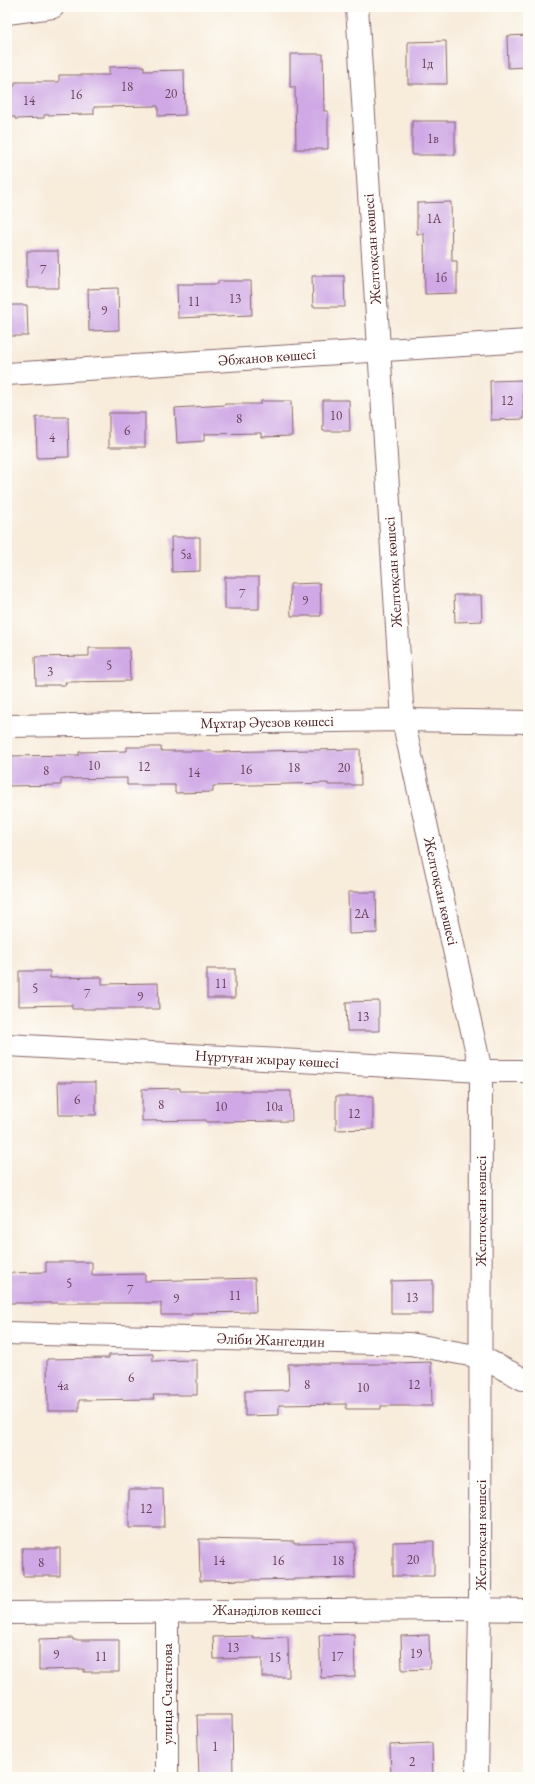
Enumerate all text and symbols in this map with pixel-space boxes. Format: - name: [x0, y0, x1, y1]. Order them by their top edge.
- house number: 1д: [421, 55, 433, 72]
- house number: 18: [121, 78, 133, 95]
- house number: 20: [165, 85, 177, 102]
- house number: 16: [70, 86, 82, 103]
- house number: 14: [23, 92, 36, 109]
- house number: 1в: [427, 130, 439, 147]
- street label: Желтоқсан көшесі: [358, 193, 385, 306]
- house number: 1А: [426, 210, 443, 227]
- house number: 7: [40, 261, 47, 278]
- house number: 1б: [435, 269, 447, 286]
- house number: 13: [229, 290, 241, 307]
- house number: 11: [188, 293, 200, 310]
- house number: 9: [101, 302, 108, 319]
- street label: Әбжанов көшесі: [218, 344, 317, 369]
- house number: 12: [501, 392, 514, 409]
- house number: 10: [330, 407, 342, 424]
- house number: 8: [236, 410, 242, 427]
- house number: 6: [124, 422, 130, 439]
- house number: 4: [49, 429, 56, 446]
- street label: Желтоқсан көшесі: [379, 516, 406, 629]
- house number: 5а: [180, 546, 193, 563]
- house number: 7: [239, 585, 246, 602]
- house number: 9: [302, 592, 309, 609]
- house number: 5: [106, 657, 112, 674]
- house number: 3: [47, 663, 53, 680]
- street label: Мұхтар Әуезов көшесі: [200, 711, 334, 732]
- house number: 10: [88, 757, 100, 774]
- house number: 12: [138, 758, 151, 775]
- house number: 18: [288, 759, 300, 776]
- house number: 20: [338, 759, 350, 776]
- house number: 16: [240, 761, 252, 778]
- house number: 8: [43, 762, 49, 779]
- house number: 14: [188, 764, 201, 781]
- street label: Желтоқсан көшесі: [420, 834, 463, 947]
- house number: 2А: [354, 905, 371, 922]
- house number: 11: [215, 975, 227, 992]
- house number: 5: [32, 980, 38, 997]
- house number: 7: [84, 985, 91, 1002]
- house number: 9: [137, 988, 144, 1005]
- house number: 13: [357, 1008, 369, 1025]
- street label: Нұртуған жырау көшесі: [195, 1045, 340, 1072]
- house number: 6: [74, 1091, 80, 1108]
- house number: 8: [158, 1096, 164, 1113]
- house number: 10: [215, 1098, 227, 1115]
- house number: 10а: [265, 1098, 284, 1115]
- house number: 12: [348, 1105, 361, 1122]
- street label: Желтоқсан көшесі: [471, 1155, 490, 1267]
- house number: 5: [66, 1275, 72, 1292]
- house number: 7: [127, 1281, 134, 1298]
- house number: 11: [229, 1287, 241, 1304]
- house number: 13: [406, 1289, 418, 1306]
- house number: 9: [173, 1290, 180, 1307]
- street label: Әліби Жангелдин: [217, 1328, 325, 1351]
- house number: 6: [128, 1369, 134, 1386]
- house number: 8: [304, 1376, 310, 1393]
- house number: 12: [408, 1376, 421, 1393]
- house number: 4а: [57, 1377, 70, 1394]
- house number: 10: [357, 1379, 369, 1396]
- street label: Желтоқсан көшесі: [471, 1479, 490, 1591]
- house number: 12: [140, 1500, 153, 1517]
- house number: 20: [407, 1551, 419, 1568]
- house number: 14: [213, 1552, 226, 1569]
- house number: 16: [272, 1552, 284, 1569]
- house number: 18: [332, 1552, 344, 1569]
- house number: 8: [38, 1554, 44, 1571]
- street label: Жанәділов көшесі: [212, 1600, 322, 1619]
- house number: 13: [227, 1639, 239, 1656]
- street label: улица Счастнова: [157, 1643, 176, 1745]
- house number: 19: [410, 1645, 423, 1662]
- house number: 9: [53, 1646, 60, 1663]
- house number: 11: [95, 1648, 107, 1665]
- house number: 17: [331, 1648, 344, 1665]
- house number: 15: [269, 1649, 281, 1666]
- house number: 1: [212, 1738, 218, 1755]
- house number: 2: [409, 1753, 416, 1770]

